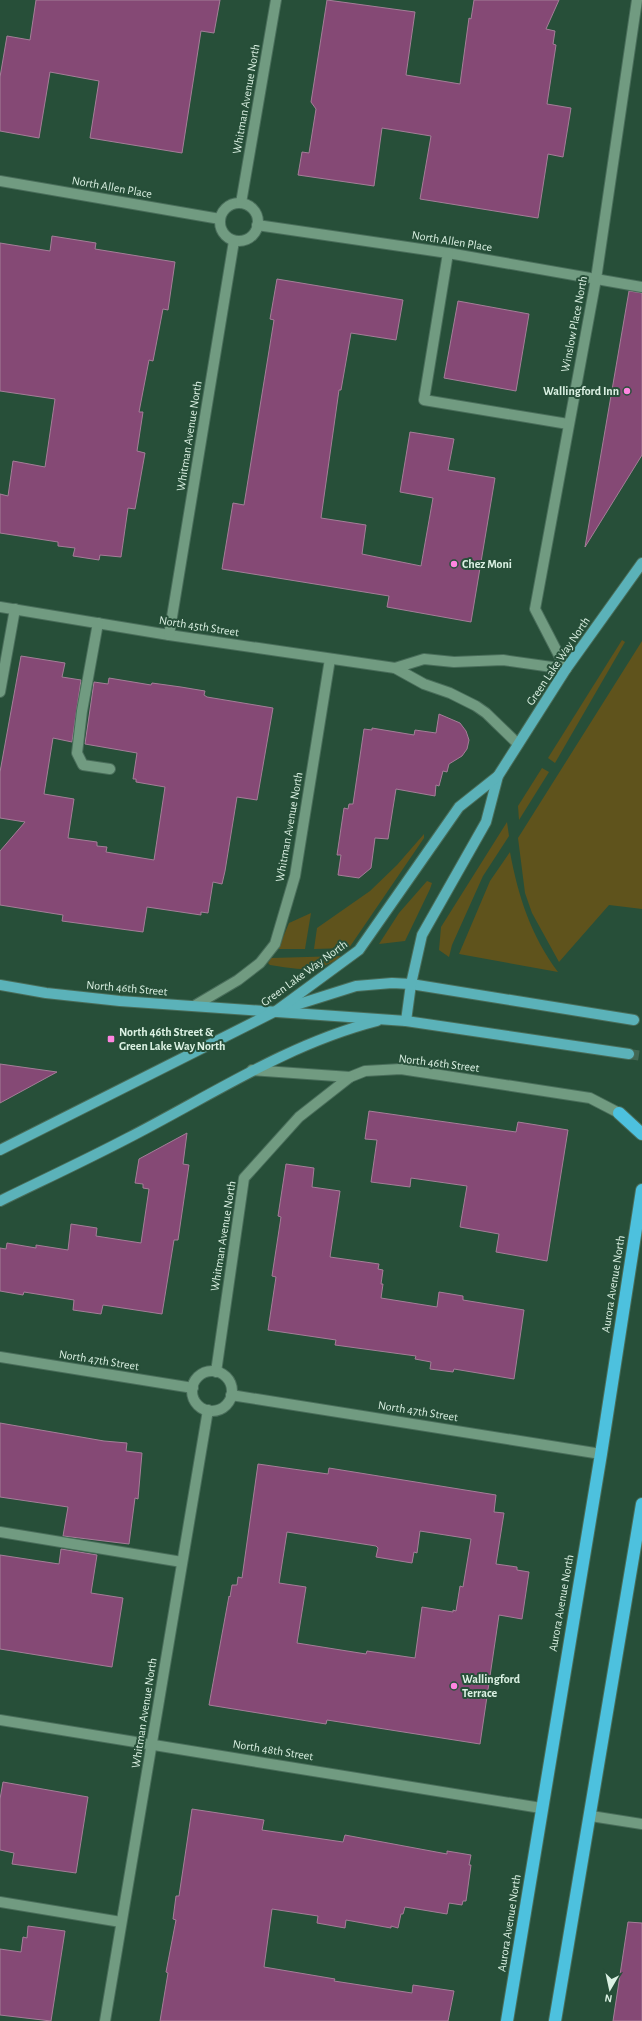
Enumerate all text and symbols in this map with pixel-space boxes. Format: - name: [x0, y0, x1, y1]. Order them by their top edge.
- street label: Whitman Avenue North: [230, 43, 262, 155]
- street label: North Allen Place: [71, 174, 153, 200]
- street label: North Allen Place: [411, 229, 493, 253]
- street label: Winslow Place North: [559, 275, 589, 373]
- street label: Whitman Avenue North: [174, 380, 204, 492]
- place label: Wallingford Inn: [543, 385, 619, 397]
- marker: Wallingford Inn: [622, 386, 632, 396]
- place label: Chez Moni: [462, 558, 512, 570]
- marker: Chez Moni: [449, 559, 459, 569]
- street label: North 45th Street: [158, 614, 240, 638]
- street label: Green Lake Way North: [524, 615, 593, 708]
- street label: Whitman Avenue North: [273, 771, 305, 883]
- street label: Green Lake Way North: [259, 938, 350, 1009]
- street label: North 46th Street: [86, 978, 168, 998]
- place label: North 46th Street & Green Lake Way North: [119, 1026, 225, 1053]
- marker: North 46th Street & Green Lake Way North: [106, 1034, 116, 1044]
- street label: North 46th Street: [398, 1052, 480, 1074]
- street label: Whitman Avenue North: [208, 1180, 238, 1292]
- street label: Aurora Avenue North: [599, 1235, 627, 1333]
- street label: North 47th Street: [58, 1348, 140, 1372]
- street label: North 47th Street: [377, 1399, 459, 1423]
- street label: Aurora Avenue North: [547, 1554, 575, 1652]
- street label: Whitman Avenue North: [129, 1657, 159, 1769]
- place label: Wallingford Terrace: [462, 1673, 521, 1699]
- marker: Wallingford Terrace: [449, 1681, 459, 1691]
- street label: North 48th Street: [232, 1738, 314, 1762]
- street label: Aurora Avenue North: [495, 1874, 523, 1972]
- north arrow: [590, 1969, 630, 2009]
- text: N: [604, 1992, 613, 2004]

